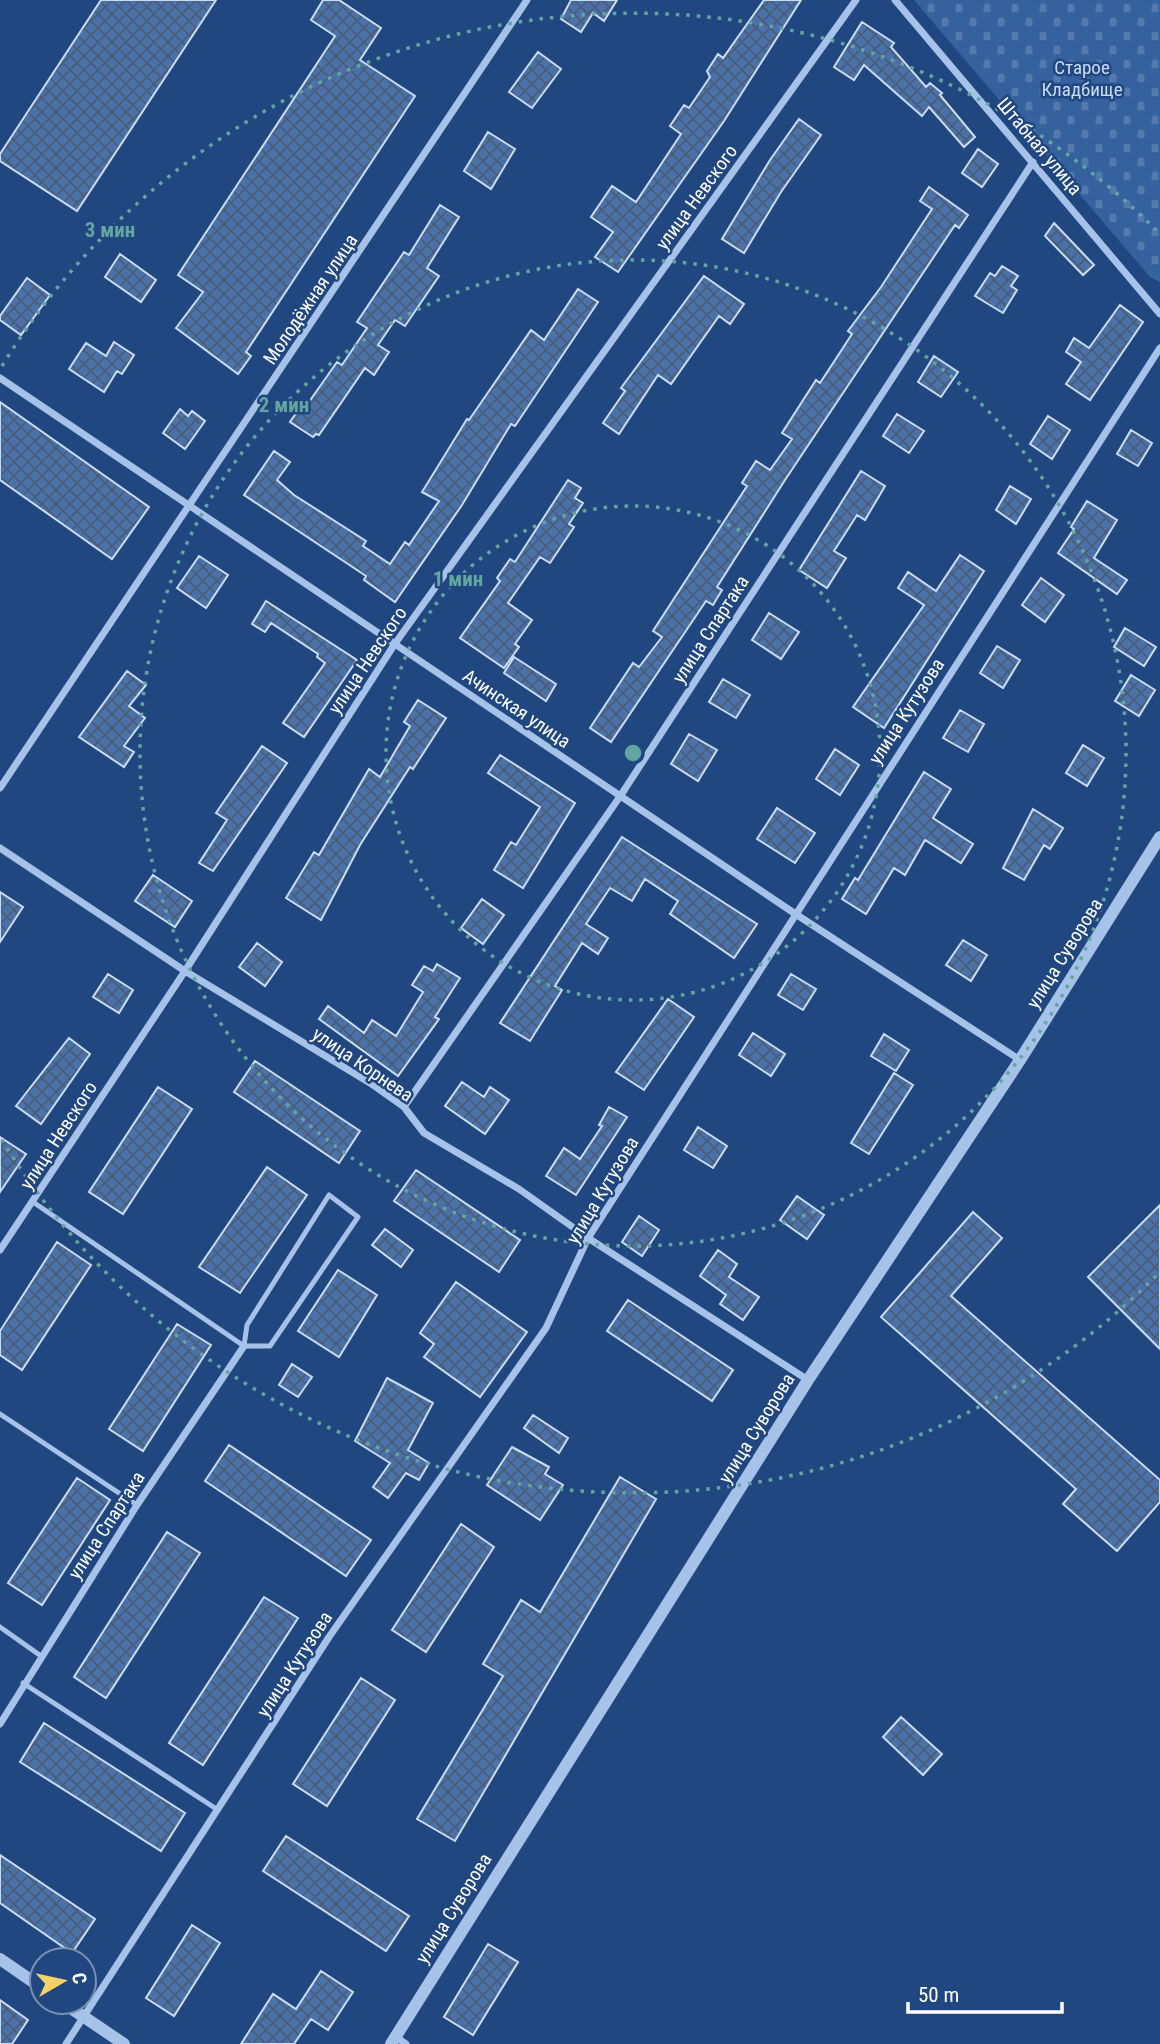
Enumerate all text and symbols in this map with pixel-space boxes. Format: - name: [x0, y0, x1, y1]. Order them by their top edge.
- park label: Старое Кладбище: [1041, 56, 1123, 101]
- street label: Штабная улица: [992, 93, 1087, 200]
- street label: улица Невского: [651, 140, 742, 254]
- text: 3 мин: [85, 218, 135, 242]
- street label: Молодёжная улица: [258, 230, 363, 369]
- text: 2 мин: [259, 393, 309, 417]
- text: 1 мин: [433, 567, 483, 591]
- street label: улица Спартака: [667, 571, 754, 687]
- street label: улица Невского: [323, 602, 412, 718]
- street label: улица Кутузова: [864, 654, 949, 768]
- street label: Ачинская улица: [459, 664, 575, 753]
- centre of rings: [621, 741, 645, 765]
- street label: улица Суворова: [1021, 894, 1107, 1013]
- street label: улица Корнева: [308, 1022, 418, 1107]
- street label: улица Невского: [15, 1077, 102, 1194]
- street label: улица Кутузова: [561, 1132, 644, 1248]
- street label: улица Суворова: [713, 1369, 799, 1488]
- street label: улица Спартака: [63, 1467, 150, 1583]
- street label: улица Кутузова: [252, 1607, 337, 1721]
- street label: улица Суворова: [410, 1849, 496, 1968]
- north arrow: [28, 1946, 98, 2016]
- scale bar: [908, 1970, 1062, 2014]
- text: С: [67, 1971, 92, 1986]
- text: 50 m: [918, 1983, 959, 2007]

